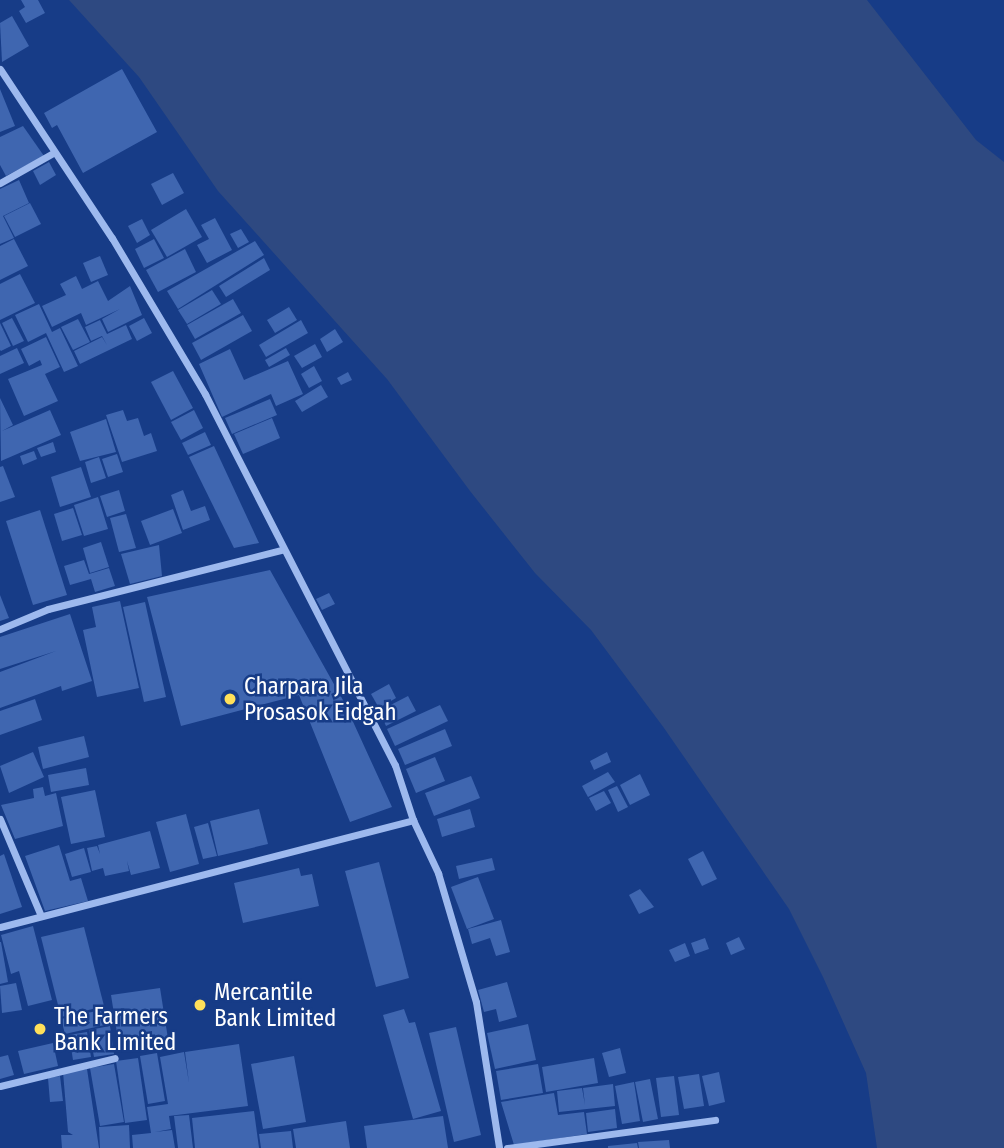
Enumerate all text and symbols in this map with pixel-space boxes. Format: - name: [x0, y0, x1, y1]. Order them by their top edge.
- place label: Charpara Jila Prosasok Eidgah: [244, 672, 397, 726]
- marker: Charpara Jila Prosasok Eidgah: [222, 691, 238, 707]
- place label: Mercantile Bank Limited: [214, 978, 336, 1032]
- marker: Mercantile Bank Limited: [192, 997, 208, 1013]
- place label: The Farmers Bank Limited: [54, 1002, 176, 1056]
- marker: The Farmers Bank Limited: [32, 1021, 48, 1037]

